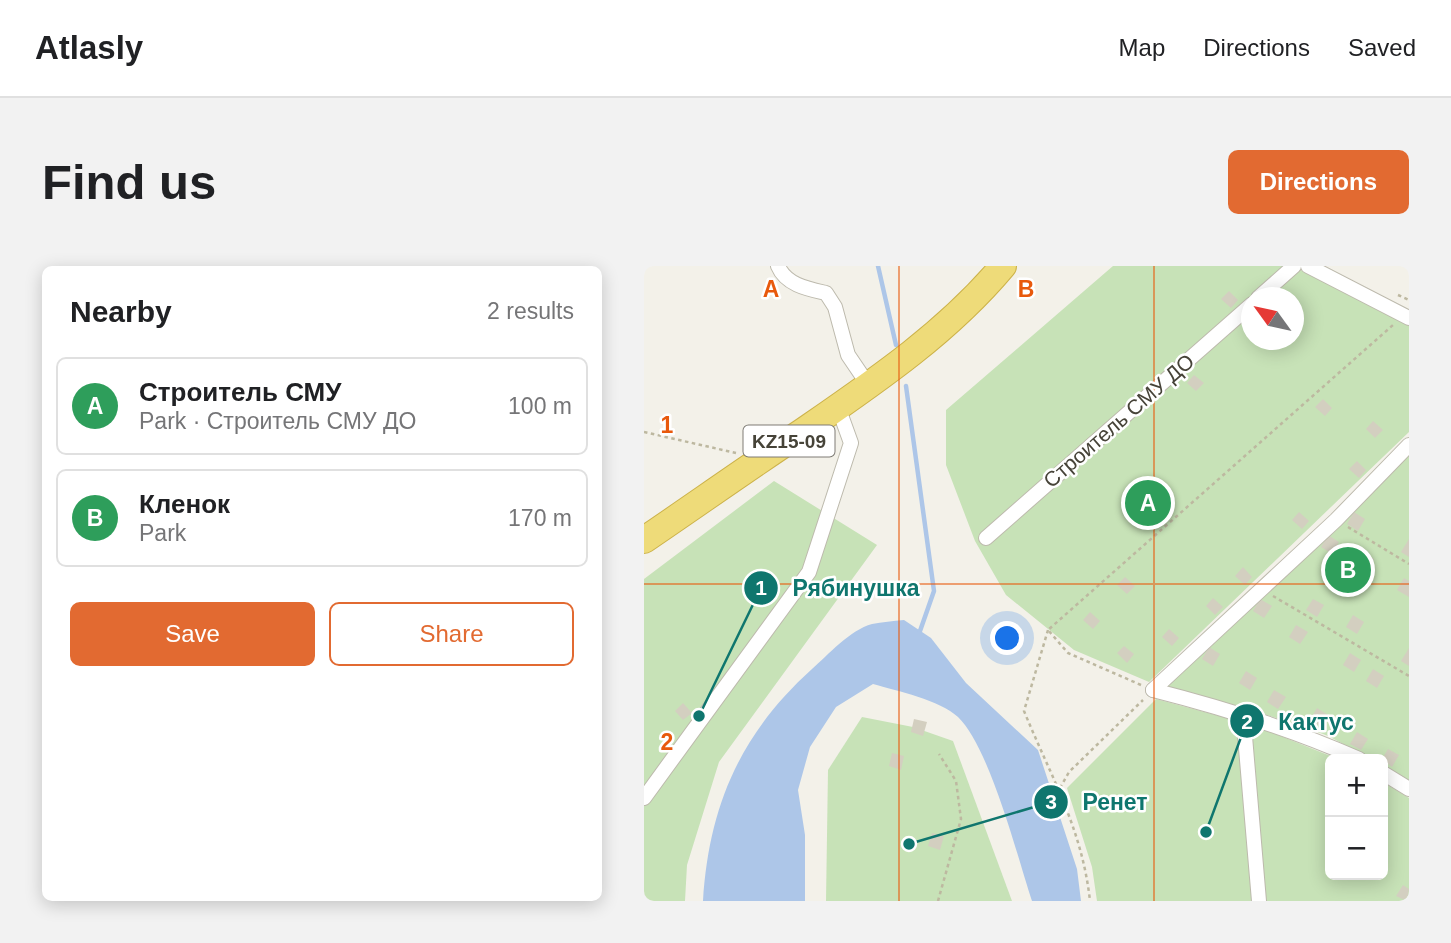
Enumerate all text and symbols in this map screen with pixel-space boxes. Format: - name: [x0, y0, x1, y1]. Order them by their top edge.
- text: Atlasly: [35, 29, 143, 66]
- text: Map: [1119, 34, 1165, 61]
- text: Directions: [1203, 34, 1310, 61]
- text: Saved: [1348, 34, 1416, 61]
- button: Directions: [1228, 150, 1409, 214]
- text: Find us: [42, 155, 216, 209]
- text: A: [763, 276, 779, 302]
- text: B: [1018, 276, 1034, 302]
- north arrow: [1241, 287, 1304, 350]
- text: Nearby: [70, 295, 172, 328]
- text: 2 results: [487, 298, 574, 324]
- street label: Строитель СМУ ДО: [1039, 349, 1198, 492]
- text: Строитель СМУ: [139, 377, 341, 407]
- text: A: [87, 393, 103, 419]
- text: 100 m: [508, 393, 572, 419]
- text: Park · Строитель СМУ ДО: [139, 408, 416, 434]
- text: 1: [661, 412, 674, 438]
- road number: KZ15-09: [744, 426, 834, 456]
- pin: A: [1125, 477, 1171, 529]
- text: Кленок: [139, 489, 230, 519]
- text: B: [87, 505, 103, 531]
- text: 170 m: [508, 505, 572, 531]
- text: Park: [139, 520, 186, 546]
- pin: B: [1325, 544, 1371, 596]
- callout: Рябинушка: [743, 566, 933, 610]
- text: Рябинушка: [793, 575, 920, 601]
- text: 1: [755, 576, 767, 599]
- button: Save: [70, 602, 315, 666]
- button: Share: [329, 602, 574, 666]
- your location: [990, 621, 1024, 655]
- callout: Кактус: [1229, 699, 1368, 743]
- text: Кактус: [1278, 709, 1354, 735]
- text: 2: [1241, 710, 1253, 733]
- text: 2: [661, 729, 673, 755]
- map controls: [1325, 754, 1388, 880]
- button: +: [1325, 754, 1388, 817]
- callout: Ренет: [1034, 780, 1162, 824]
- text: Ренет: [1082, 789, 1148, 815]
- text: 3: [1045, 790, 1057, 813]
- button: −: [1325, 817, 1388, 880]

